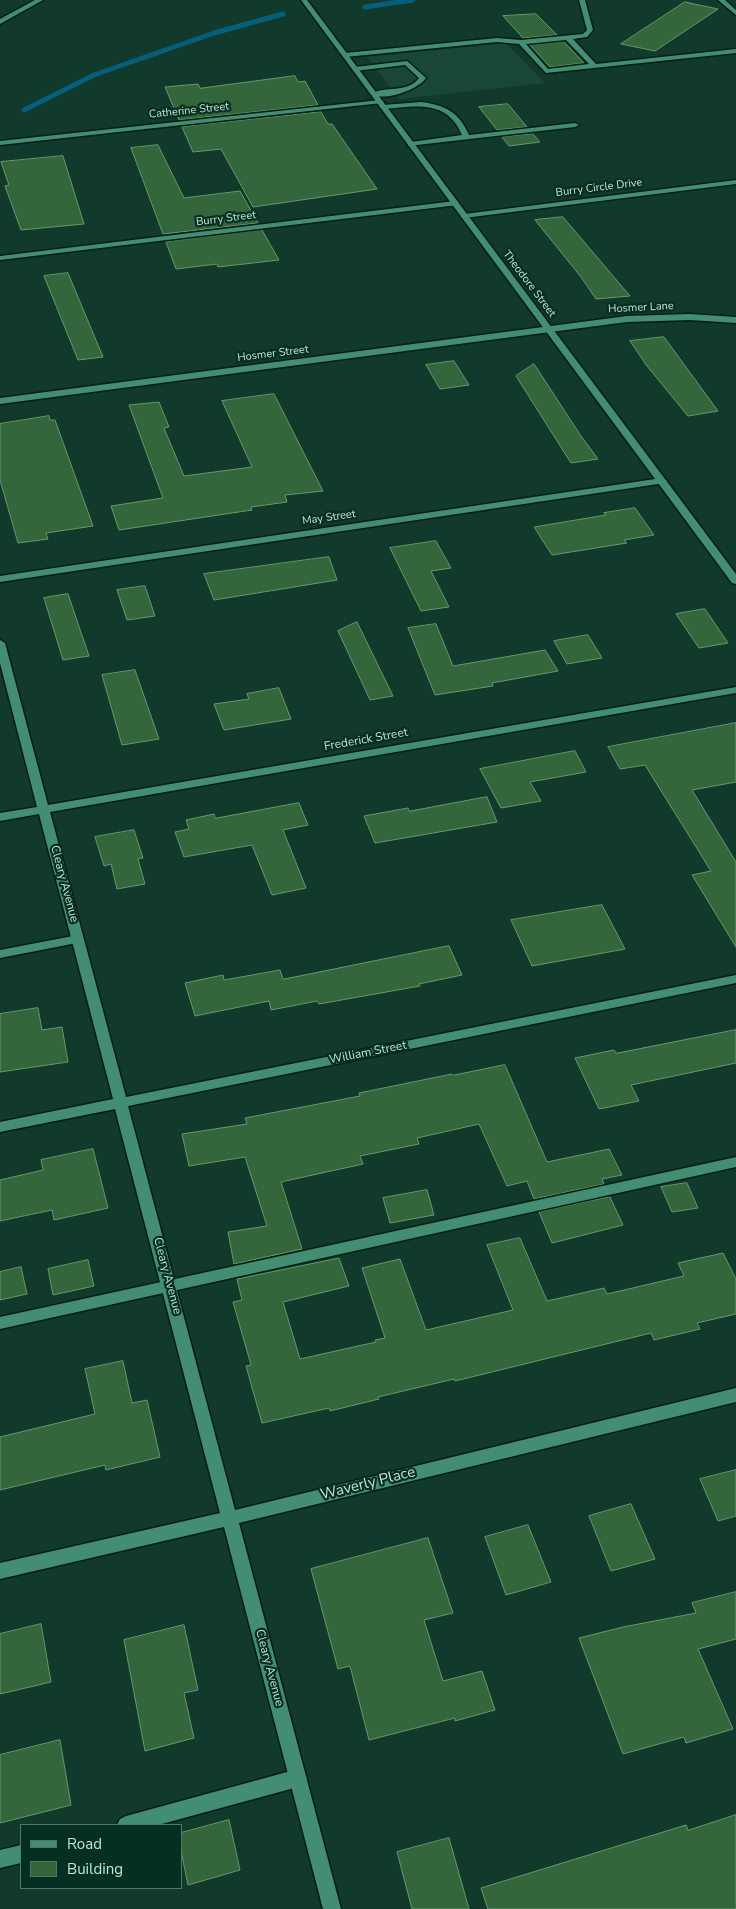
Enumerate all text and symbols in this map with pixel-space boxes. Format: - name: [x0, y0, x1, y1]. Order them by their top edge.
- street label: Catherine Street: [148, 100, 230, 122]
- street label: Burry Circle Drive: [555, 176, 643, 200]
- street label: Burry Street: [195, 209, 257, 229]
- street label: Theodore Street: [500, 248, 558, 320]
- street label: Hosmer Lane: [608, 300, 674, 316]
- street label: Hosmer Street: [237, 343, 309, 365]
- street label: May Street: [302, 508, 356, 528]
- street label: Frederick Street: [323, 726, 409, 754]
- street label: Cleary Avenue: [47, 844, 81, 924]
- street label: William Street: [328, 1038, 408, 1068]
- street label: Cleary Avenue: [150, 1236, 184, 1316]
- street label: Waverly Place: [319, 1464, 417, 1504]
- street label: Cleary Avenue: [252, 1628, 286, 1708]
- legend: [20, 1824, 182, 1889]
- text: Road: [67, 1834, 102, 1854]
- text: Building: [67, 1859, 123, 1879]

